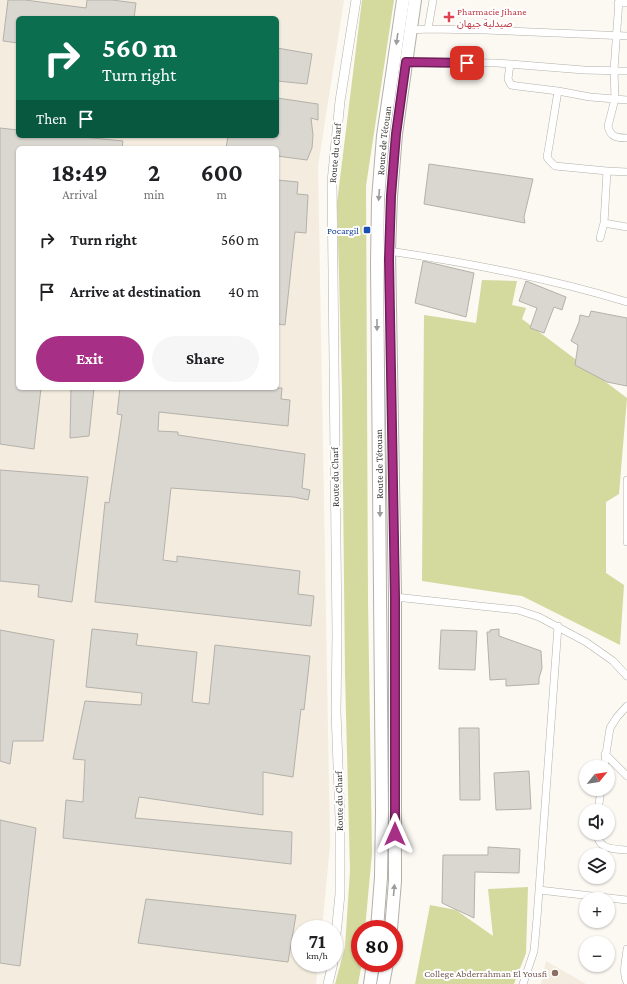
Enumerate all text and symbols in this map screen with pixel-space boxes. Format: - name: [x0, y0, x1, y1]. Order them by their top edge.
- place label: Pharmacie Jihane صيدلية جيهان: [457, 6, 527, 29]
- marker: Pharmacie Jihane صيدلية جيهان: [444, 12, 454, 22]
- icon: right: [36, 32, 88, 84]
- text: 560 m: [102, 32, 177, 63]
- one-way arrow: [394, 33, 400, 45]
- pin: [450, 46, 484, 80]
- icon: arrive: [456, 52, 478, 74]
- text: Turn right: [102, 65, 176, 85]
- street label: Route de Tétouan: [374, 104, 393, 176]
- icon: arrive: [75, 108, 97, 130]
- text: Then: [36, 111, 67, 127]
- street label: Route du Charf: [327, 122, 343, 183]
- text: 18:49: [52, 159, 108, 186]
- text: 2: [148, 159, 160, 186]
- text: 600: [201, 159, 243, 186]
- text: Arrival: [62, 187, 98, 202]
- text: min: [144, 187, 165, 202]
- text: m: [217, 187, 227, 202]
- one-way arrow: [375, 189, 382, 201]
- place label: Pocargil: [327, 225, 359, 236]
- marker: Pocargil: [362, 225, 372, 235]
- icon: right: [36, 229, 58, 251]
- text: Turn right: [70, 232, 137, 248]
- text: 560 m: [221, 232, 259, 248]
- icon: arrive: [36, 281, 58, 303]
- text: Arrive at destination: [70, 284, 201, 300]
- text: 40 m: [228, 284, 259, 300]
- one-way arrow: [374, 319, 380, 332]
- button: Exit: [36, 336, 144, 382]
- button: Share: [152, 336, 259, 382]
- street label: Route de Tétouan: [373, 428, 385, 499]
- street label: Route du Charf: [329, 446, 341, 507]
- one-way arrow: [376, 505, 383, 517]
- north arrow: [579, 760, 615, 796]
- map controls: [579, 760, 615, 972]
- street label: Route du Charf: [333, 770, 345, 831]
- button: sound: [579, 804, 615, 840]
- position arrow: [374, 813, 416, 855]
- button: layers: [579, 848, 615, 884]
- one-way arrow: [390, 884, 397, 896]
- button: +: [579, 892, 615, 928]
- speed limit sign: 80: [351, 920, 403, 972]
- text: 71: [308, 930, 326, 952]
- button: −: [579, 936, 615, 972]
- text: km/h: [306, 950, 328, 961]
- place label: College Abderrahman El Yousfi: [424, 968, 548, 979]
- marker: College Abderrahman El Yousfi: [550, 968, 560, 978]

